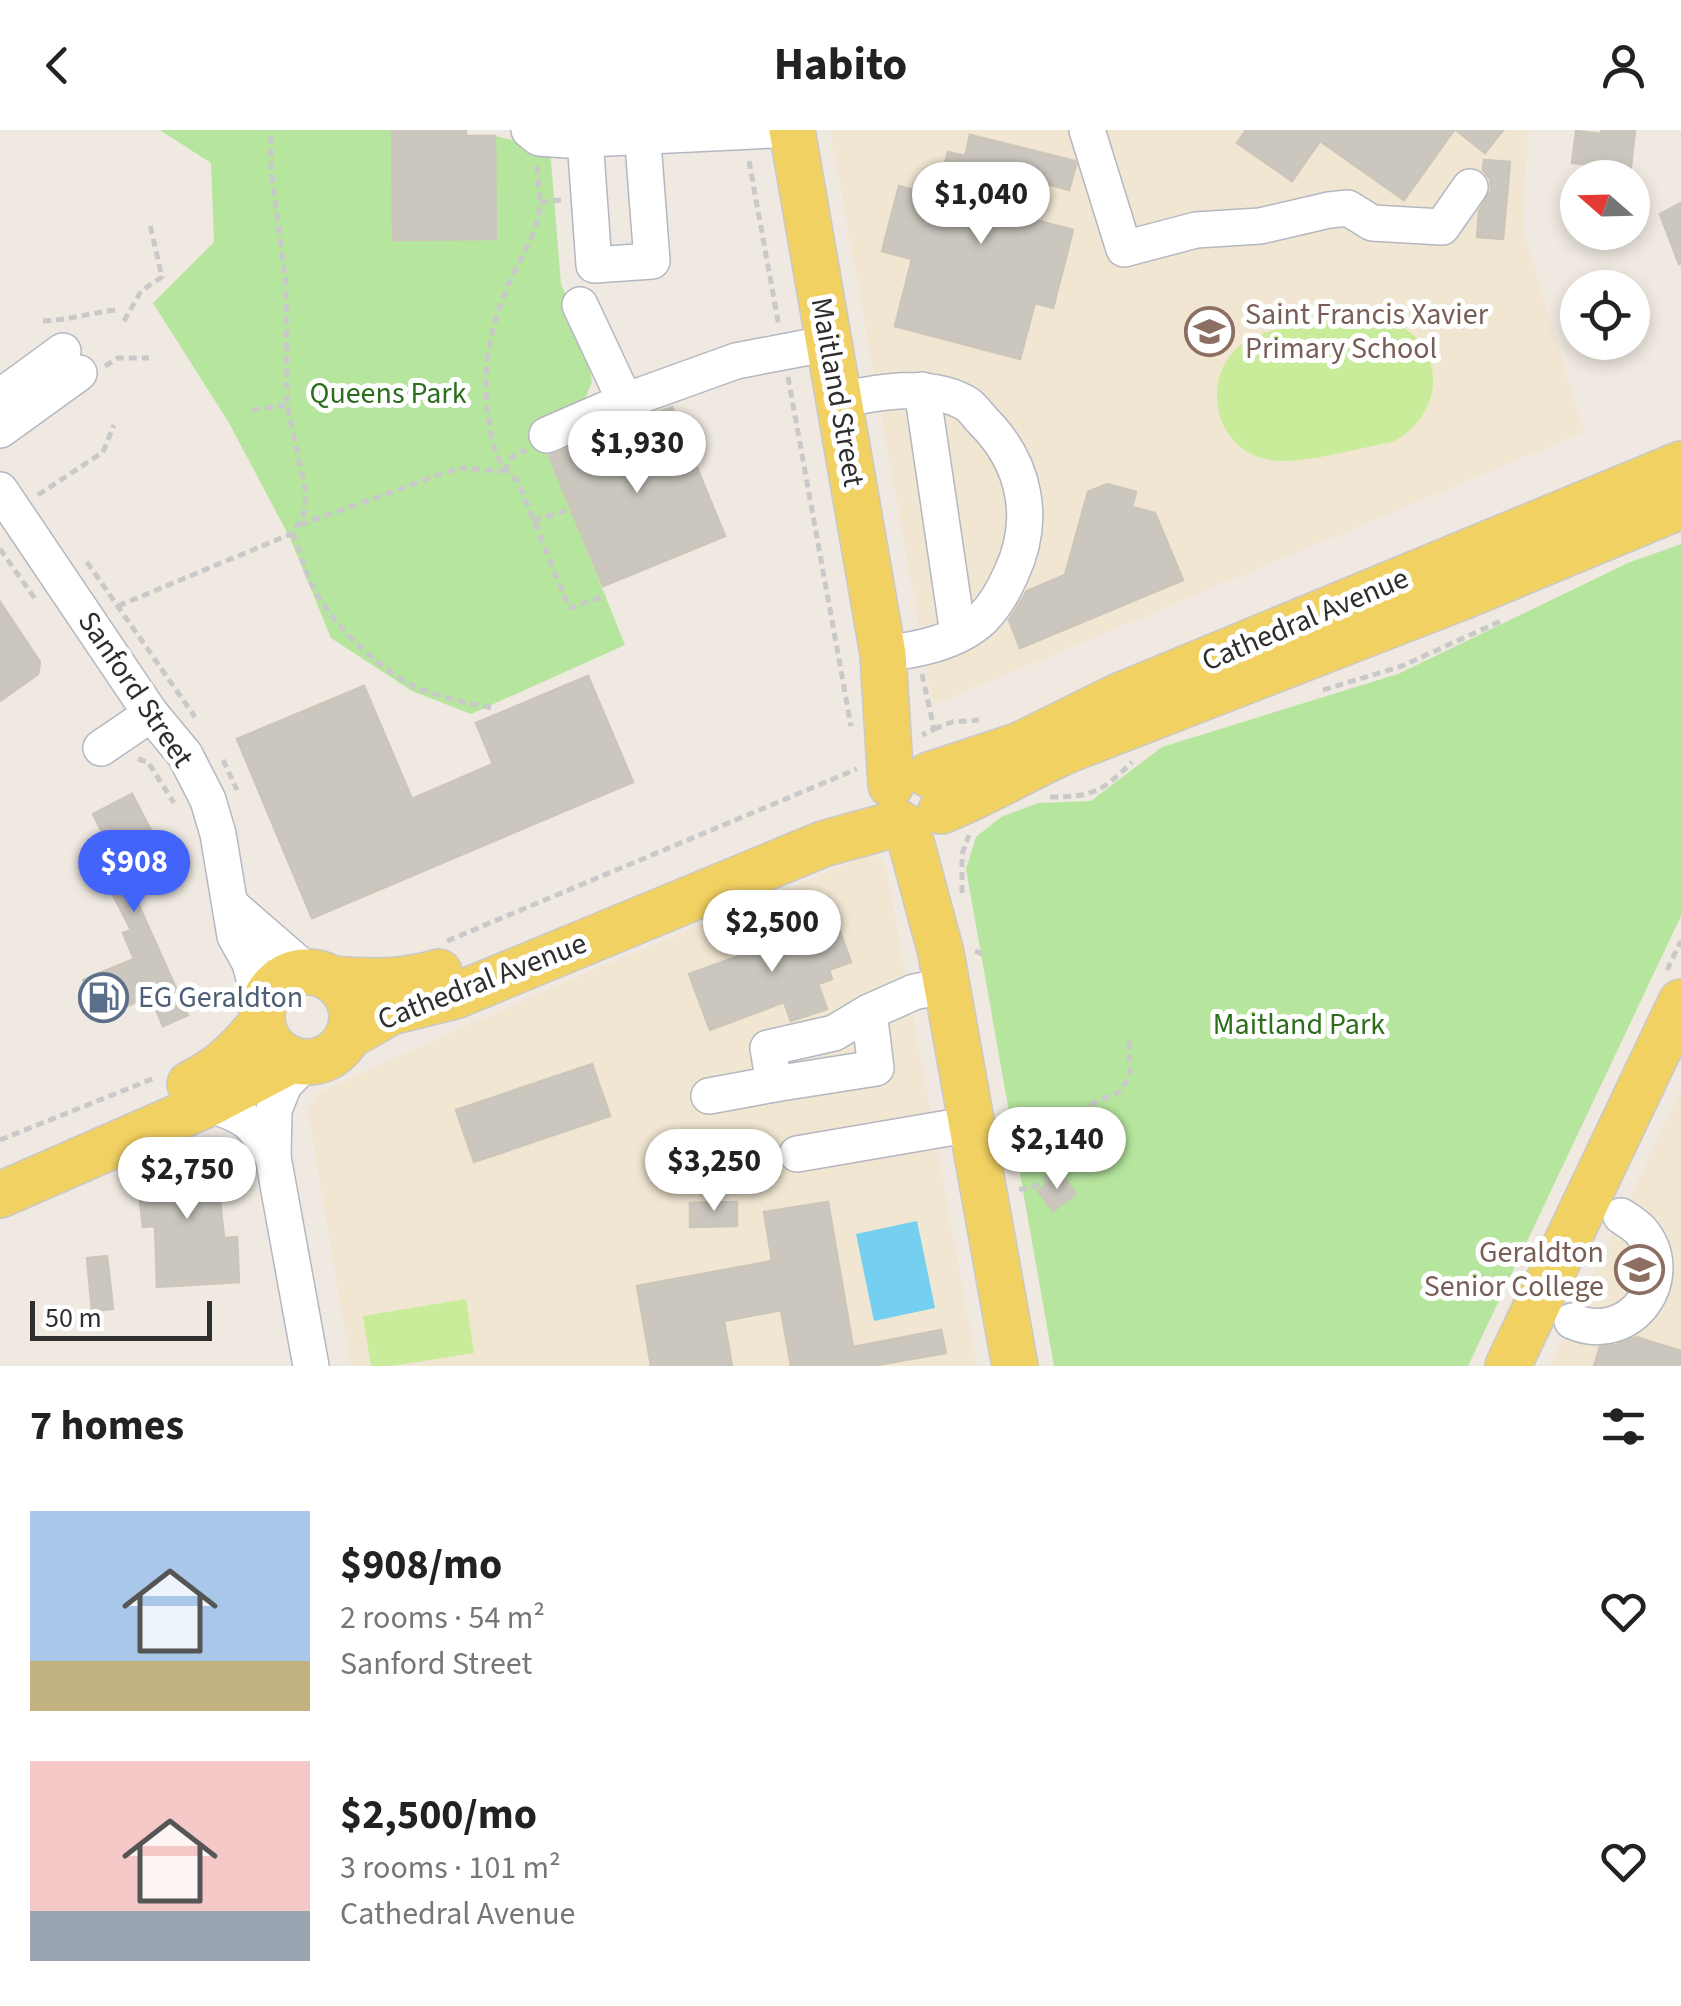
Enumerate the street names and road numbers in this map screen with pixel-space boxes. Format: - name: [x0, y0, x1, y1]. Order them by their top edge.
- street label: Maitland Street: [800, 294, 875, 490]
- street label: Cathedral Avenue: [1195, 557, 1415, 682]
- street label: Sanford Street: [67, 603, 204, 776]
- street label: Cathedral Avenue: [371, 922, 593, 1041]

